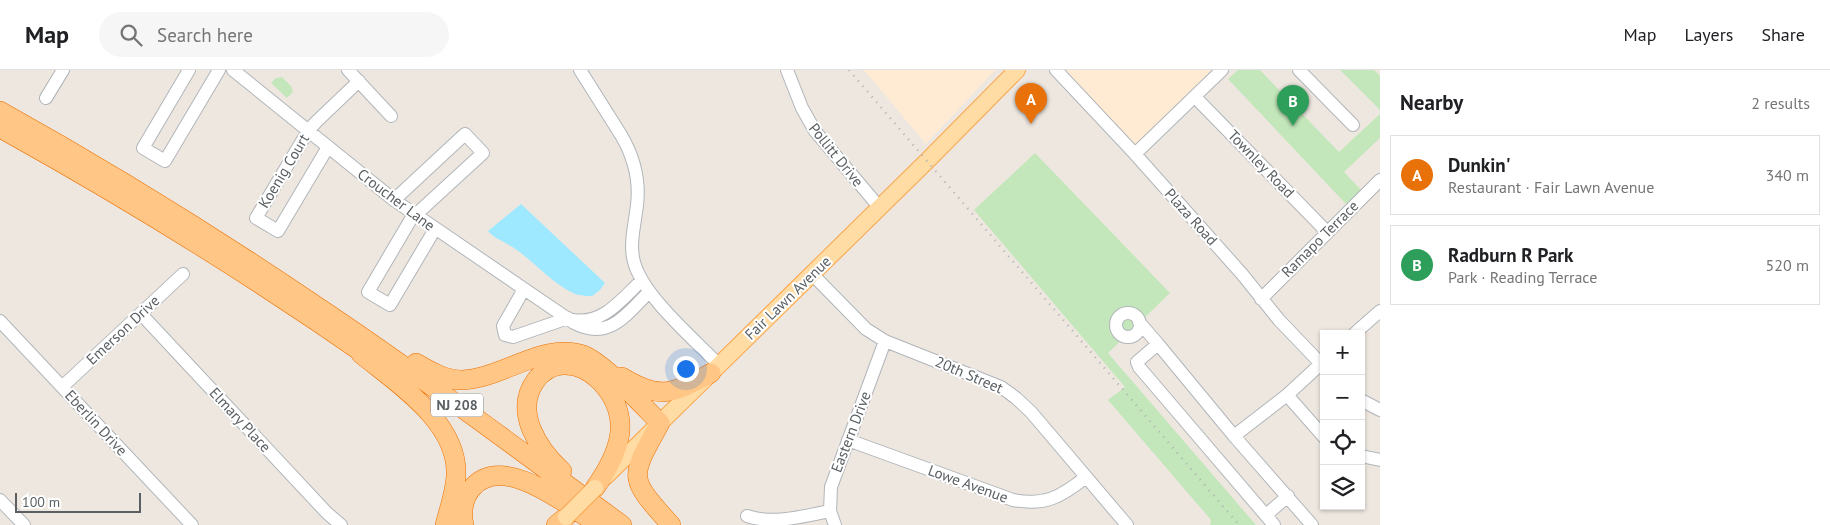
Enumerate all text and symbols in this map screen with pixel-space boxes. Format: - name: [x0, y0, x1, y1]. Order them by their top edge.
- search box: [99, 12, 449, 57]
- text: Map: [25, 19, 69, 50]
- icon: search: [117, 21, 145, 49]
- text: Search here: [157, 23, 253, 47]
- text: Map: [1624, 23, 1656, 46]
- text: Layers: [1684, 23, 1733, 46]
- text: Share: [1761, 23, 1805, 46]
- pin: A: [1015, 83, 1047, 124]
- pin: B: [1277, 85, 1309, 126]
- text: Nearby: [1400, 89, 1463, 116]
- text: 2 results: [1751, 93, 1810, 113]
- street label: Pollitt Drive: [805, 119, 868, 190]
- street label: Townley Road: [1224, 126, 1299, 202]
- street label: Koenig Court: [254, 130, 313, 211]
- text: Dunkin': [1448, 153, 1511, 177]
- street label: Croucher Lane: [354, 164, 439, 235]
- text: A: [1412, 165, 1422, 185]
- text: 340 m: [1766, 165, 1809, 185]
- text: Restaurant · Fair Lawn Avenue: [1448, 177, 1654, 197]
- street label: Plaza Road: [1161, 184, 1222, 249]
- street label: Ramapo Terrace: [1277, 196, 1362, 281]
- text: Radburn R Park: [1448, 243, 1573, 267]
- street label: Fair Lawn Avenue: [740, 252, 835, 344]
- text: B: [1412, 255, 1422, 275]
- text: 520 m: [1766, 255, 1809, 275]
- text: Park · Reading Terrace: [1448, 267, 1597, 287]
- street label: Emerson Drive: [82, 291, 163, 368]
- map controls: [1320, 330, 1365, 510]
- button: +: [1320, 330, 1365, 375]
- street label: 20th Street: [932, 352, 1006, 397]
- your location: [673, 356, 699, 382]
- button: −: [1320, 375, 1365, 420]
- street label: Elmary Place: [206, 383, 275, 456]
- street label: Eberlin Drive: [61, 386, 132, 460]
- street label: Eastern Drive: [826, 389, 875, 475]
- road number: NJ 208: [431, 394, 483, 416]
- button: locate: [1320, 420, 1365, 465]
- street label: Lowe Avenue: [926, 460, 1011, 507]
- button: layers: [1320, 465, 1365, 510]
- scale bar: [15, 490, 141, 513]
- text: 100 m: [22, 493, 60, 511]

